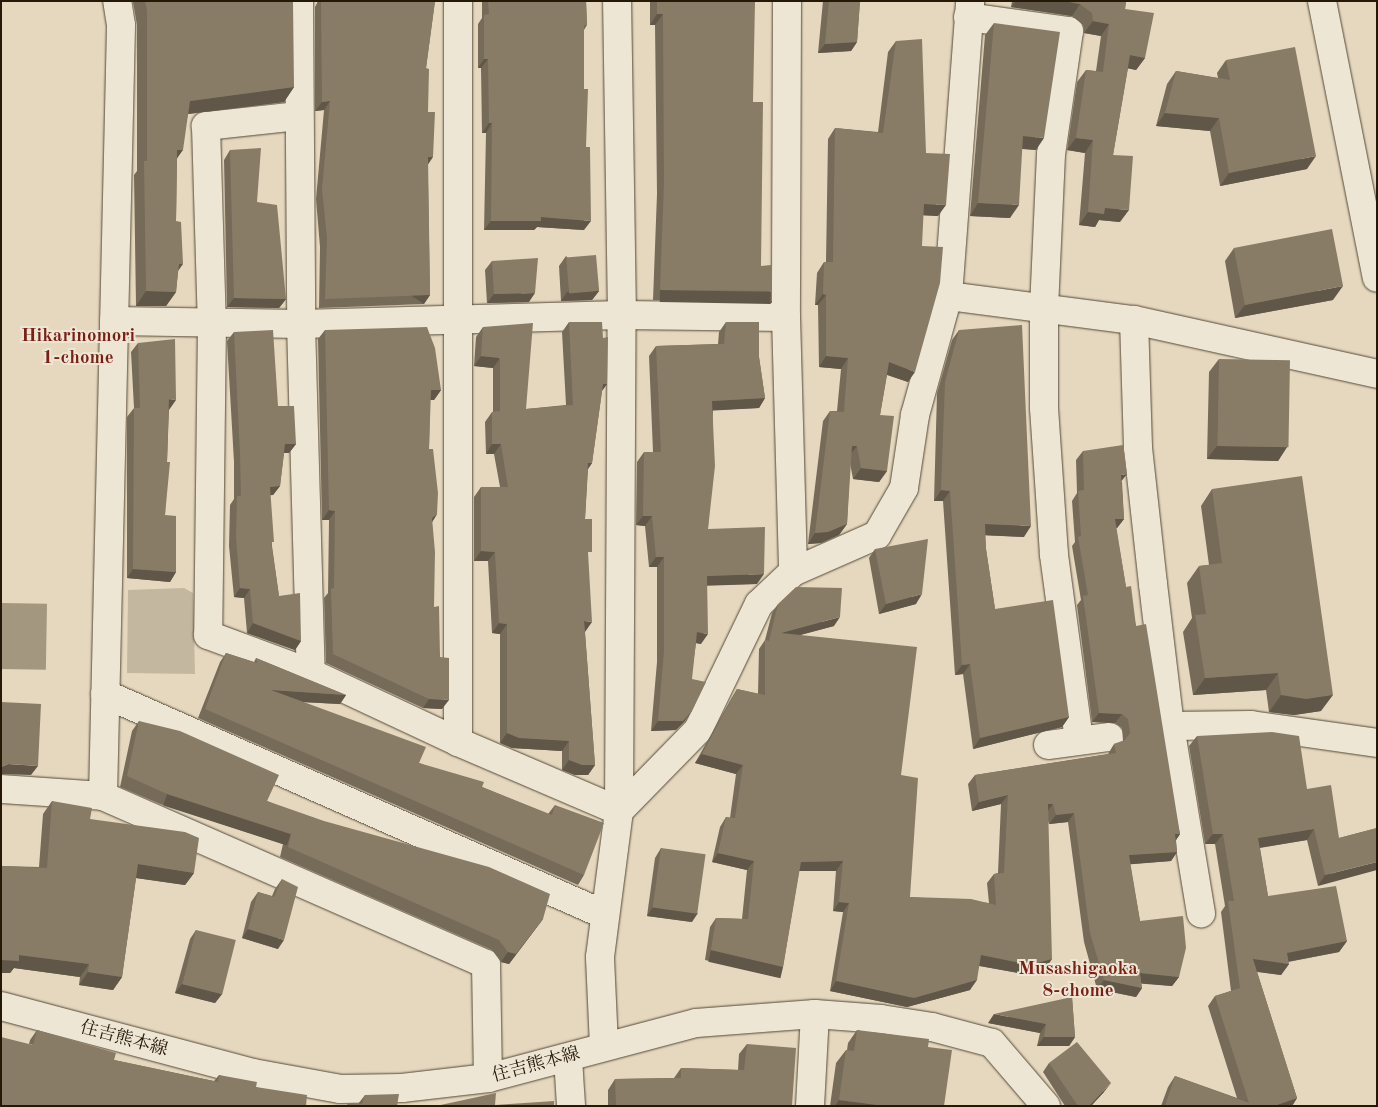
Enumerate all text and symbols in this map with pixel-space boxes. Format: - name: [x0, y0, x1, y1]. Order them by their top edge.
- district label: Hikarinomori 1-chome: [21, 326, 135, 370]
- district label: Musashigaoka 8-chome: [1018, 959, 1138, 1003]
- street label: 住吉熊本線: [78, 1017, 170, 1061]
- street label: 住吉熊本線: [490, 1043, 582, 1087]

